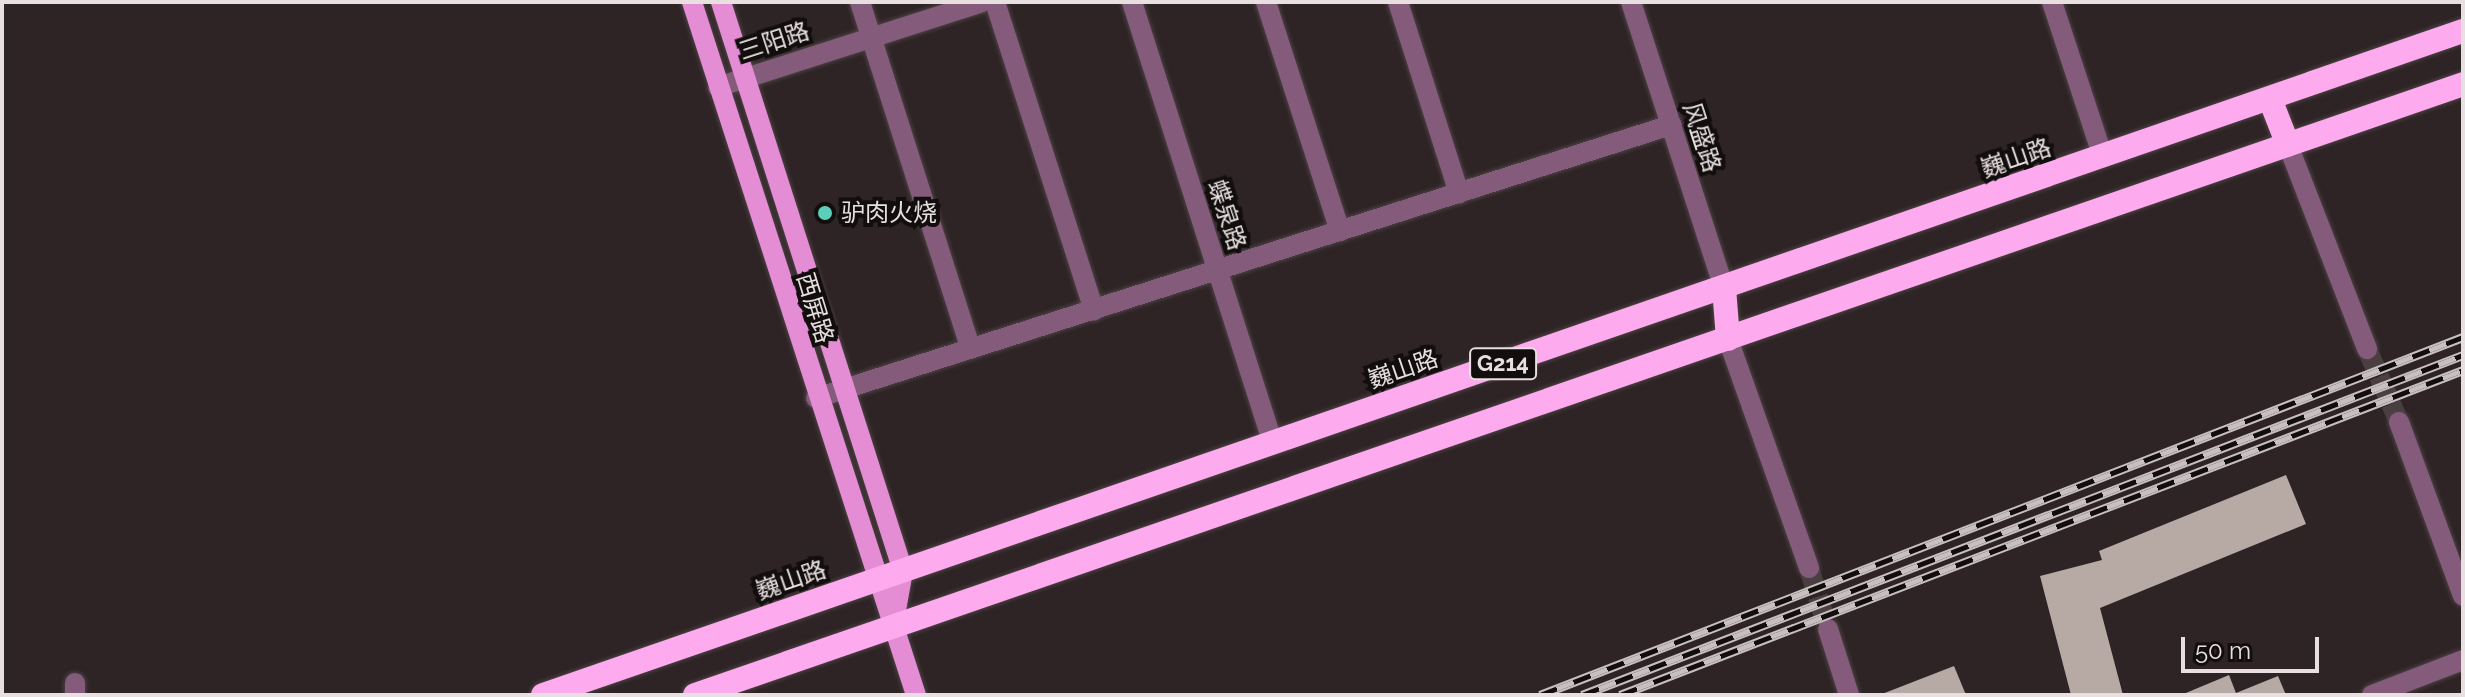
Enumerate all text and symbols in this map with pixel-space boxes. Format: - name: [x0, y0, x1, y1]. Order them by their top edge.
- street label: 三阳路: [735, 16, 813, 66]
- street label: 风盛路: [1677, 98, 1727, 176]
- street label: 巍山路: [1977, 133, 2055, 183]
- street label: 蝶泉路: [1202, 176, 1252, 254]
- place label: 驴肉火烧: [841, 199, 937, 227]
- marker: 驴肉火烧: [816, 204, 834, 222]
- street label: 西屏路: [791, 269, 839, 347]
- street label: 巍山路: [1364, 344, 1442, 394]
- road number: G214: [1469, 346, 1537, 382]
- street label: 巍山路: [752, 555, 830, 605]
- scale bar: [2185, 621, 2323, 671]
- text: 50 m: [2195, 636, 2251, 665]

